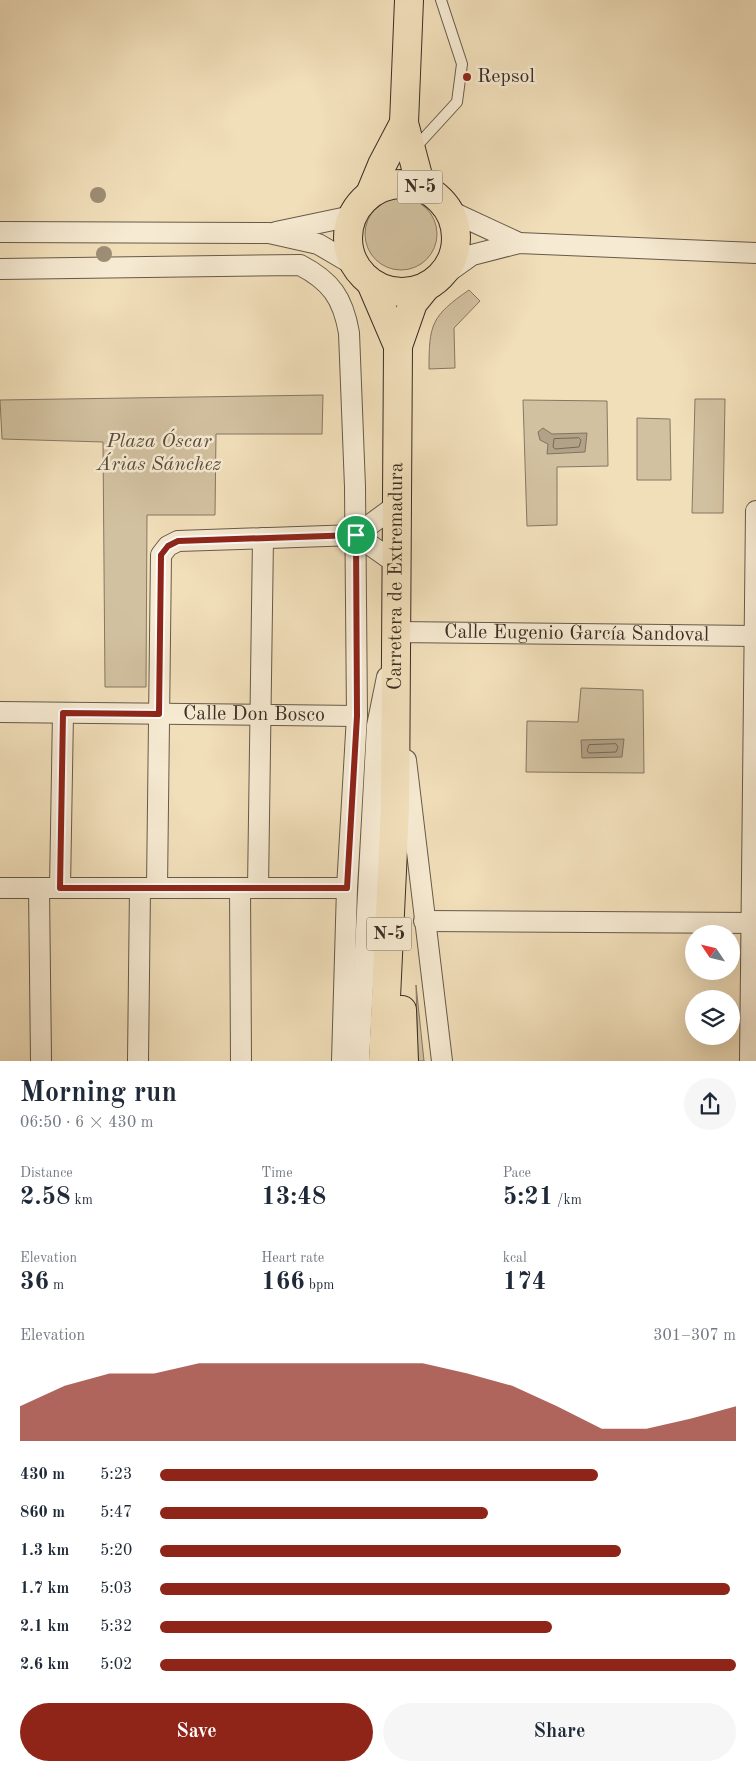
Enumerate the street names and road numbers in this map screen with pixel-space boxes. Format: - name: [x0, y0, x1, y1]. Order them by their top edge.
- road number: N-5: [398, 170, 442, 203]
- street label: Carretera de Extremadura: [386, 462, 407, 690]
- street label: Calle Eugenio García Sandoval: [444, 623, 709, 645]
- street label: Calle Don Bosco: [183, 704, 325, 726]
- road number: N-5: [366, 918, 412, 951]

